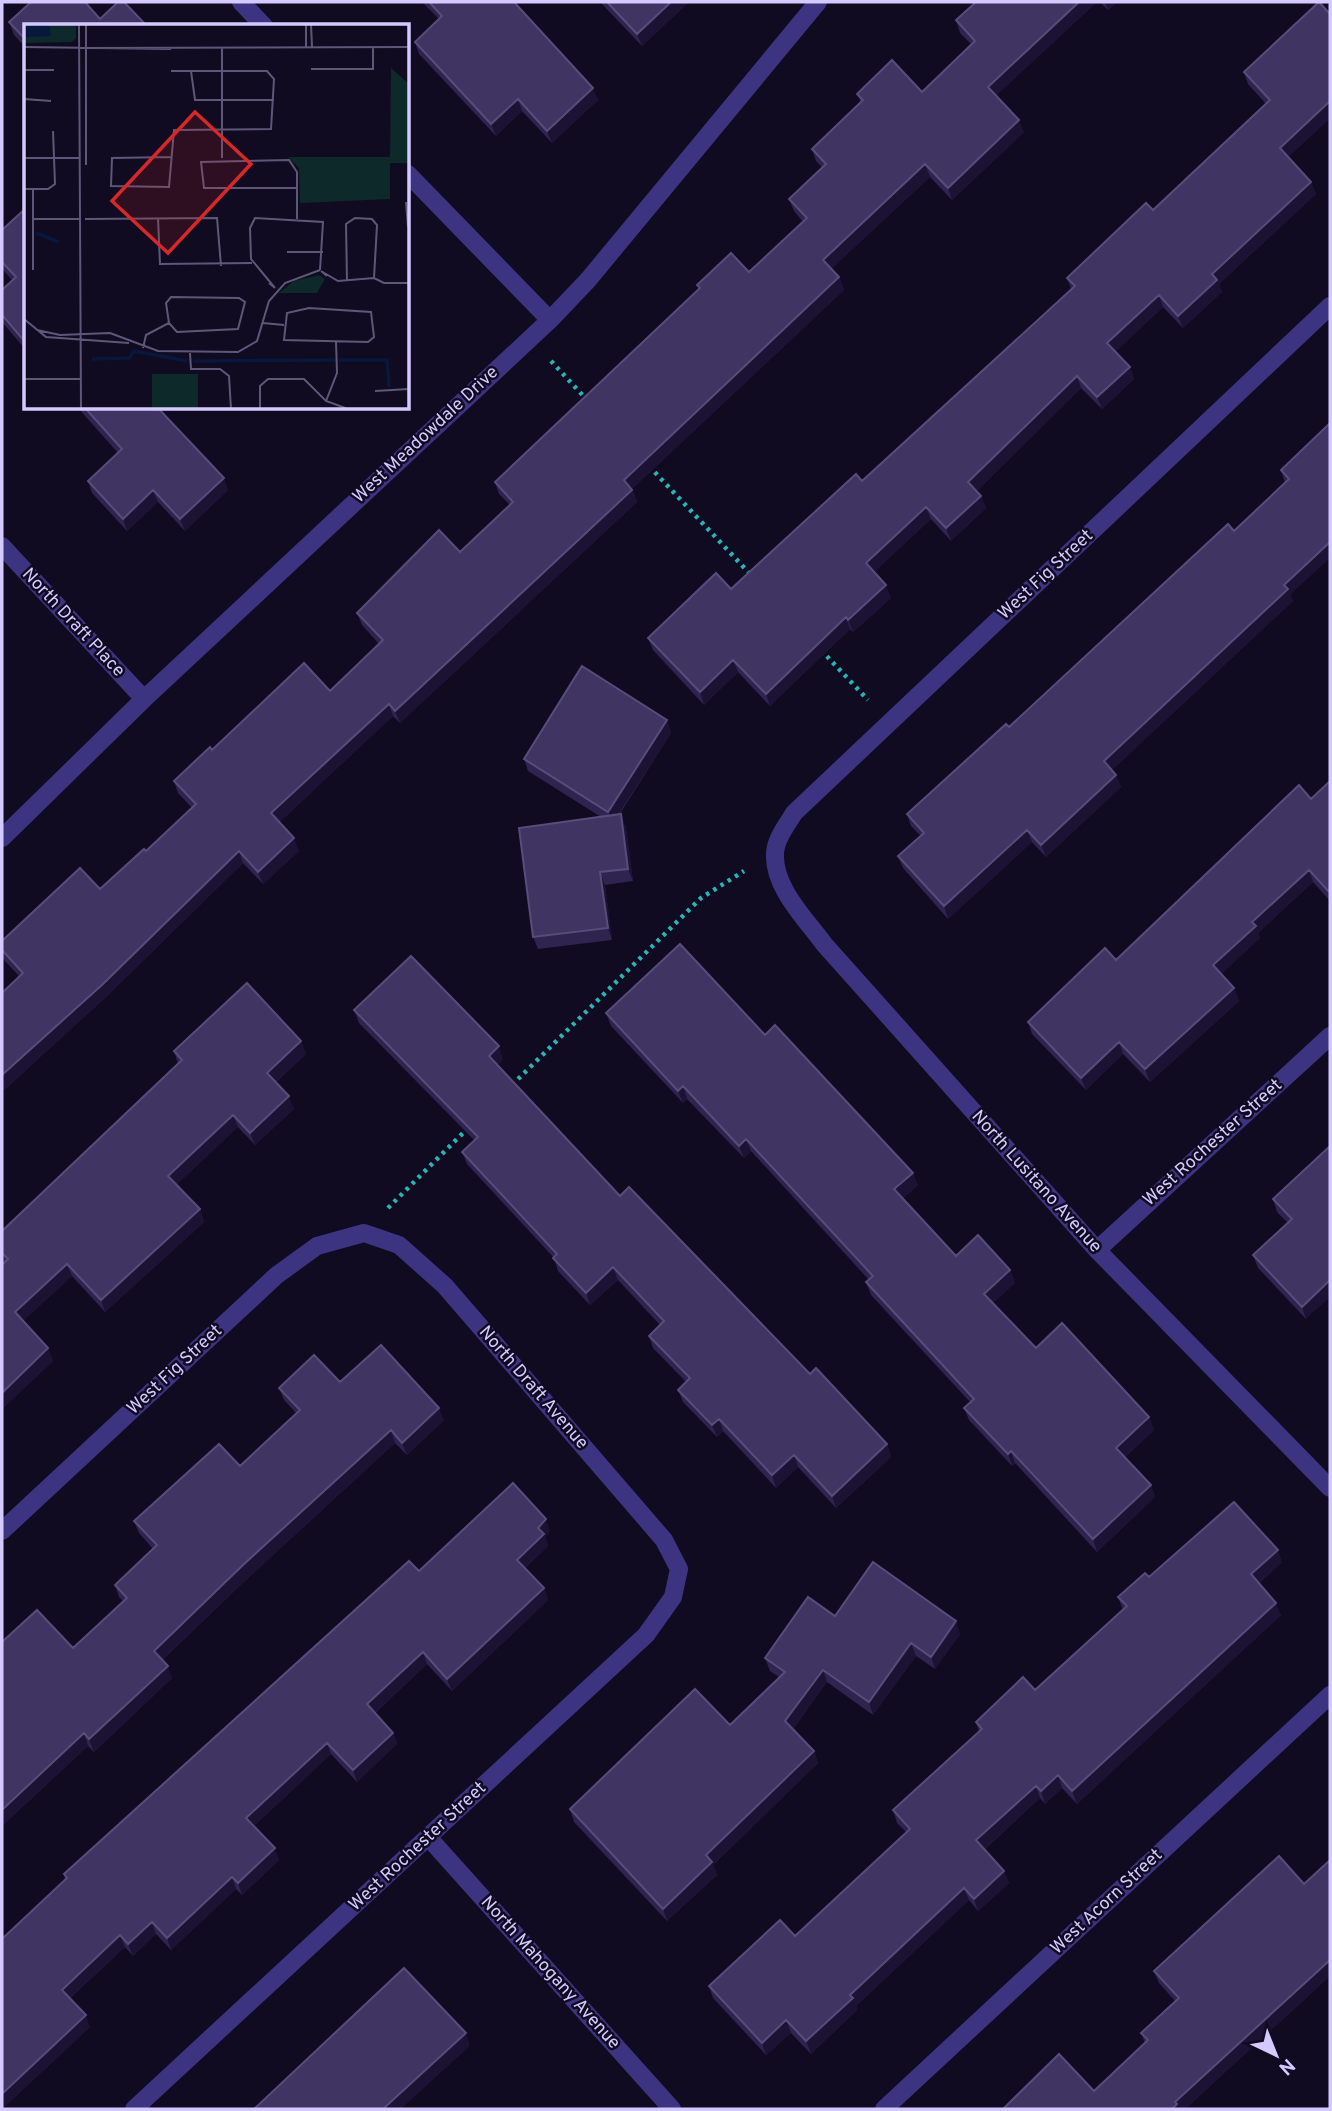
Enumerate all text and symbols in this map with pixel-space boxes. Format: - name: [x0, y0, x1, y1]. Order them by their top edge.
- inset map: [24, 24, 410, 410]
- street label: West Meadowdale Drive: [348, 361, 504, 509]
- street label: West Fig Street: [993, 525, 1099, 625]
- street label: North Draft Place: [16, 564, 130, 682]
- street label: West Rochester Street: [1138, 1074, 1288, 1212]
- street label: North Lusitano Avenue: [966, 1106, 1106, 1258]
- street label: West Fig Street: [122, 1320, 228, 1420]
- street label: North Draft Avenue: [473, 1322, 593, 1454]
- street label: West Rochester Street: [344, 1777, 492, 1917]
- street label: West Acorn Street: [1046, 1844, 1168, 1960]
- street label: North Mahogany Avenue: [475, 1892, 625, 2054]
- north arrow: [1241, 2020, 1311, 2090]
- text: N: [1273, 2053, 1299, 2079]

